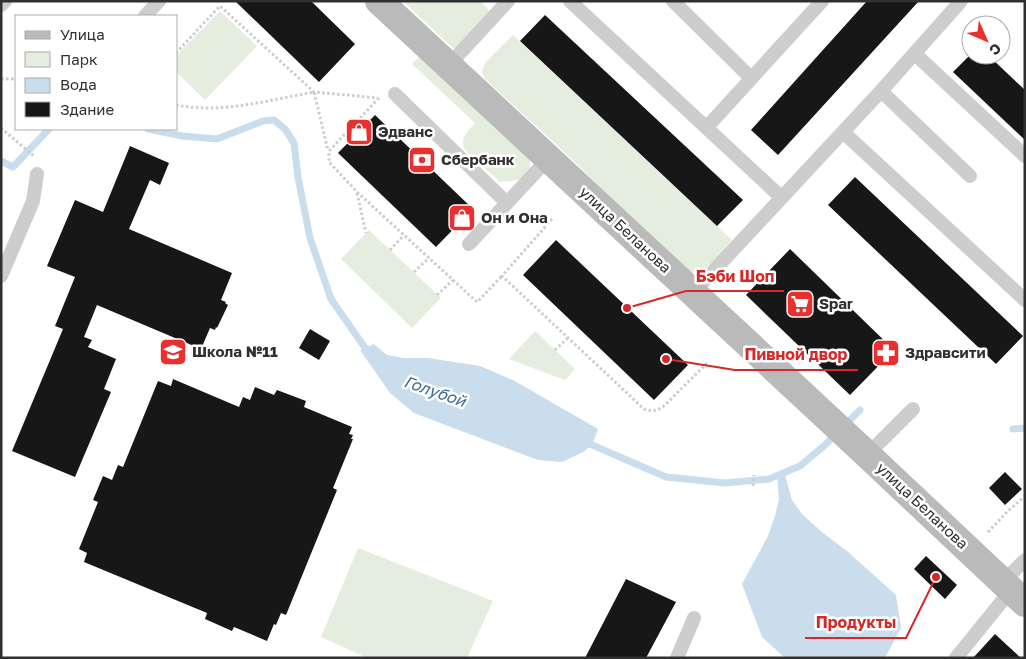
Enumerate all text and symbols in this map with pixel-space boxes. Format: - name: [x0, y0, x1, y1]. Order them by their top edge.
- legend: [15, 15, 178, 130]
- north arrow: [961, 15, 1011, 65]
- text: Улица: [60, 25, 105, 43]
- text: С: [986, 40, 1005, 59]
- text: Парк: [60, 50, 98, 68]
- text: Вода: [60, 75, 97, 93]
- text: Здание: [60, 100, 114, 118]
- shop icon: Эдванс: [344, 117, 374, 147]
- place label: Эдванс: [378, 122, 433, 140]
- bank icon: Сбербанк: [407, 145, 437, 175]
- place label: Сбербанк: [441, 150, 515, 168]
- street label: улица Беланова: [576, 182, 675, 276]
- shop icon: Он и Она: [447, 203, 477, 233]
- place label: Он и Она: [481, 208, 548, 226]
- callout: Бэби Шоп: [686, 260, 784, 291]
- text: Бэби Шоп: [696, 266, 774, 286]
- supermarket icon: Spar: [785, 289, 815, 319]
- place label: Spar: [819, 294, 853, 312]
- school or university icon: Школа №11: [158, 337, 188, 367]
- pharmacy icon: Здравсити: [871, 338, 901, 368]
- callout: Пивной двор: [735, 339, 858, 370]
- place label: Школа №11: [192, 342, 278, 360]
- place label: Здравсити: [905, 343, 986, 361]
- text: Пивной двор: [745, 344, 848, 364]
- water label: Голубой: [402, 371, 470, 411]
- street label: улица Беланова: [873, 458, 972, 552]
- callout: Продукты: [805, 607, 906, 638]
- text: Продукты: [816, 612, 896, 632]

